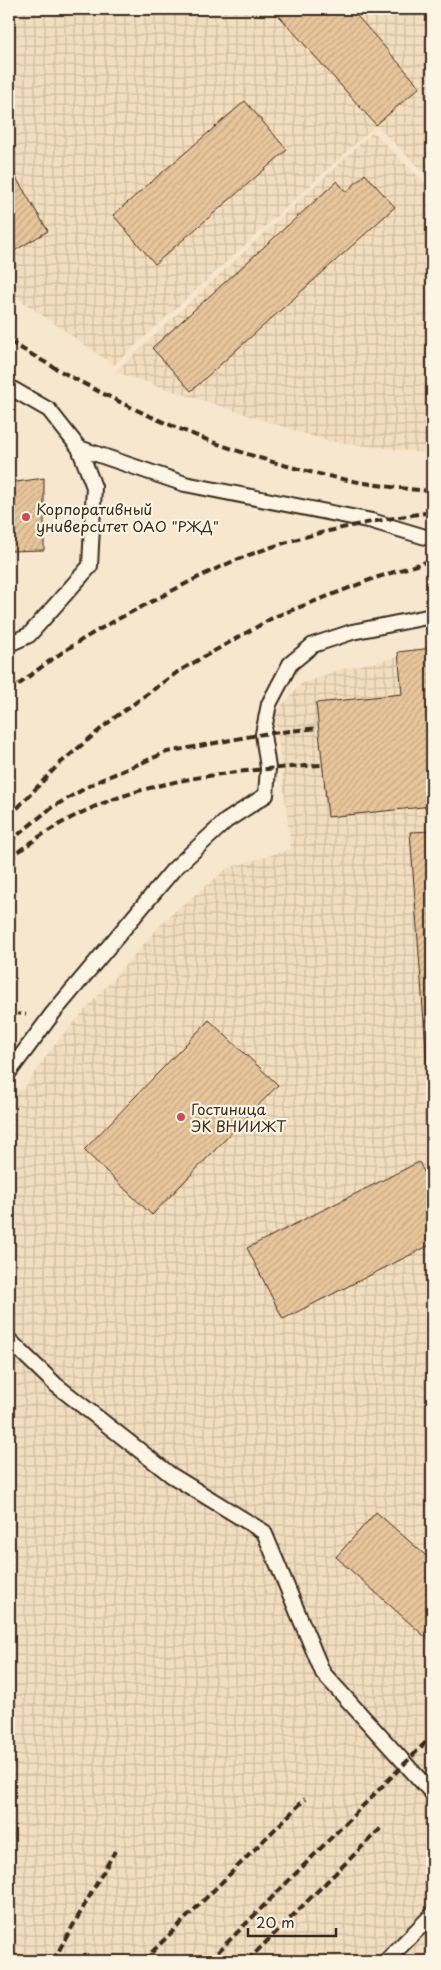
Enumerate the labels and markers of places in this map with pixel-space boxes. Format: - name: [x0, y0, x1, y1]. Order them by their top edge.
- place label: Корпоративный университет ОАО "РЖД": [36, 497, 219, 537]
- marker: Корпоративный университет ОАО "РЖД": [20, 511, 32, 523]
- place label: Гостиница ЭК ВНИИЖТ: [191, 1097, 287, 1137]
- marker: Гостиница ЭК ВНИИЖТ: [175, 1111, 187, 1123]

